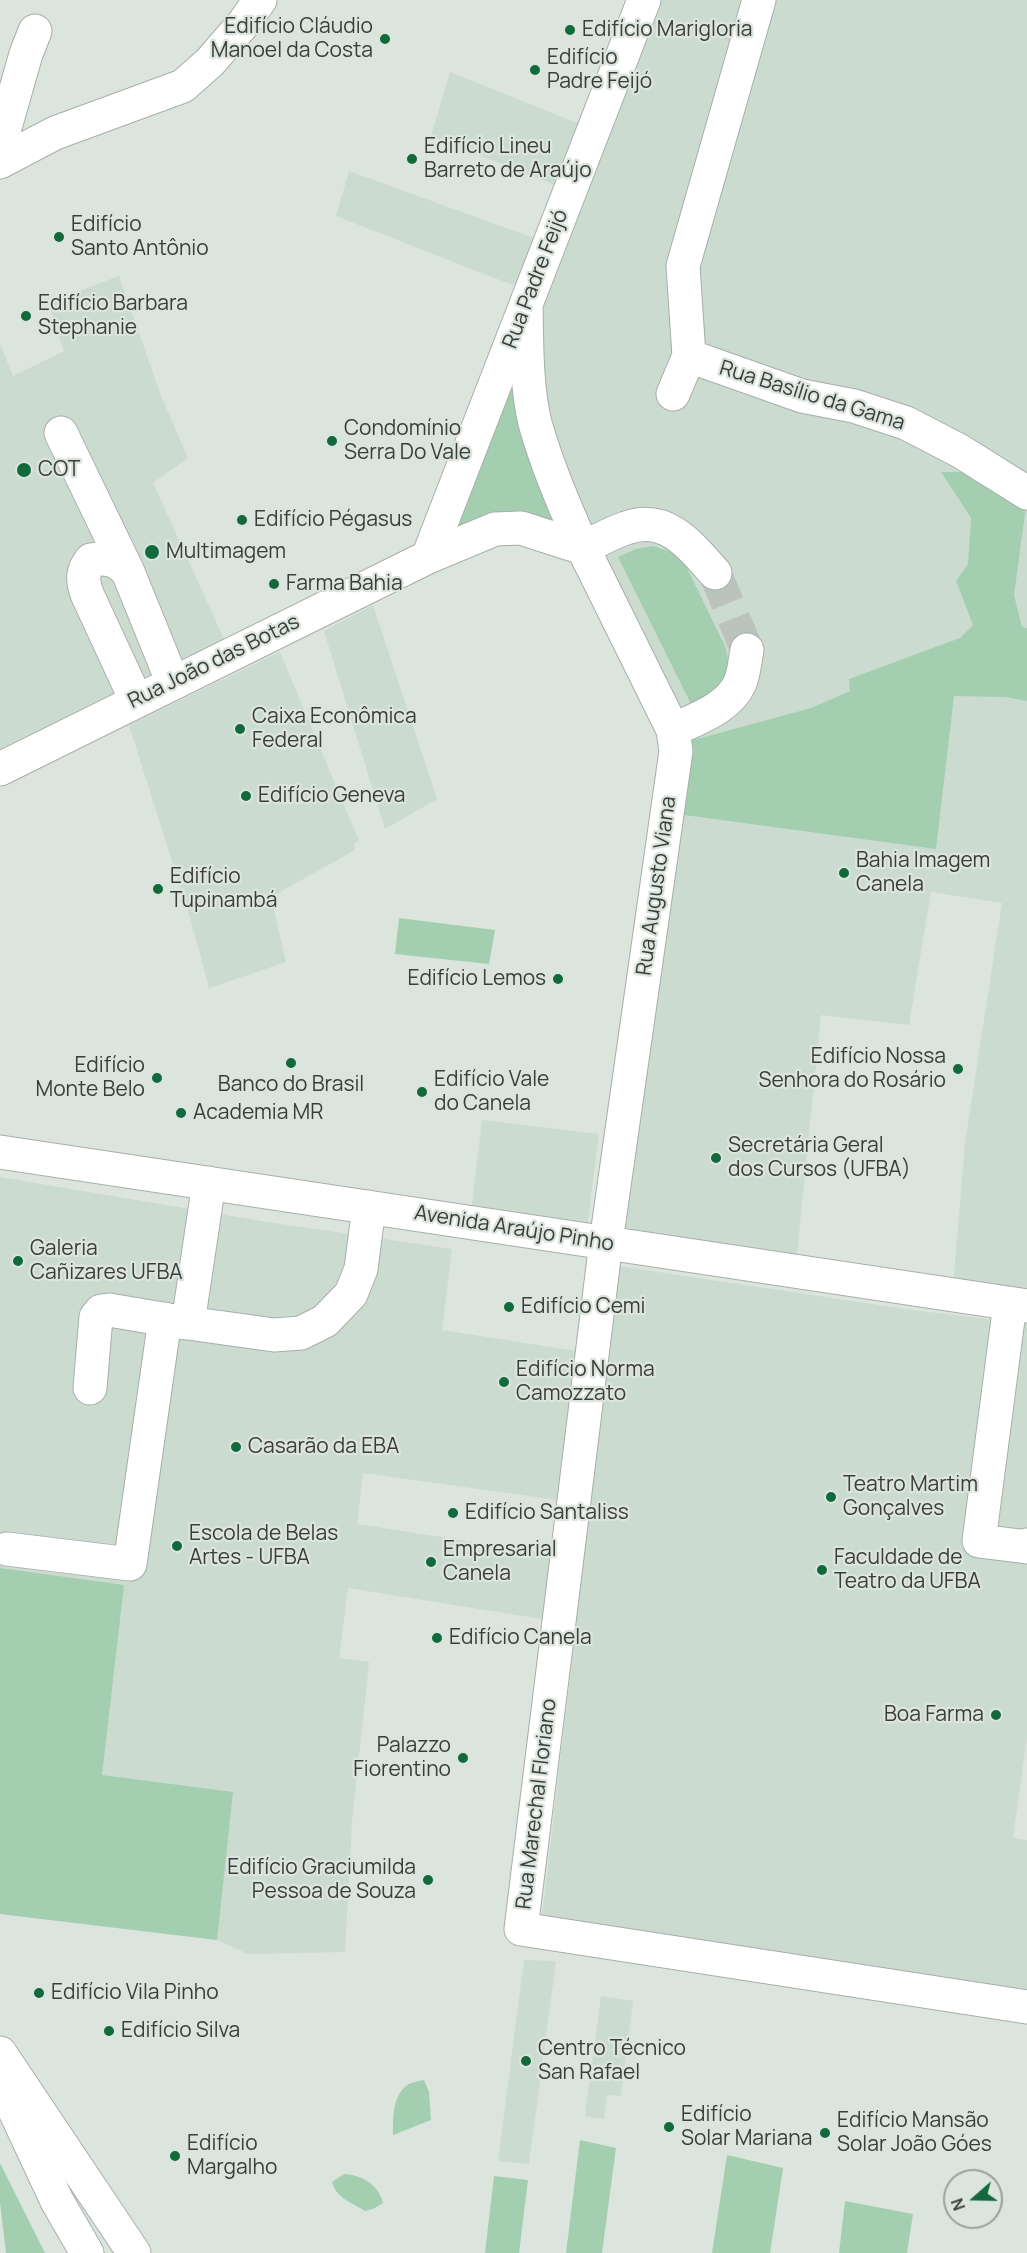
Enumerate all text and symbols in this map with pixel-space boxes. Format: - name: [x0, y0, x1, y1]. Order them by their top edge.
- place label: Edifício Cláudio Manoel da Costa: [211, 14, 373, 64]
- place label: Edifício Marigloria: [582, 17, 752, 43]
- marker: Edifício Marigloria: [563, 23, 577, 37]
- marker: Edifício Cláudio Manoel da Costa: [378, 32, 392, 46]
- place label: Edifício Padre Feijó: [547, 45, 652, 95]
- marker: Edifício Padre Feijó: [528, 63, 542, 77]
- place label: Edifício Lineu Barreto de Araújo: [424, 134, 592, 184]
- marker: Edifício Lineu Barreto de Araújo: [405, 152, 419, 166]
- street label: Rua Padre Feijó: [498, 206, 574, 352]
- place label: Edifício Santo Antônio: [71, 212, 209, 262]
- marker: Edifício Santo Antônio: [52, 230, 66, 244]
- place label: Edifício Barbara Stephanie: [38, 291, 188, 341]
- marker: Edifício Barbara Stephanie: [19, 309, 33, 323]
- street label: Rua Basílio da Gama: [716, 356, 908, 436]
- place label: Condomínio Serra Do Vale: [344, 416, 471, 466]
- marker: Condomínio Serra Do Vale: [325, 434, 339, 448]
- place label: COT: [38, 457, 80, 483]
- marker: COT: [15, 461, 33, 479]
- place label: Edifício Pégasus: [254, 507, 412, 533]
- marker: Edifício Pégasus: [235, 513, 249, 527]
- place label: Multimagem: [166, 539, 286, 565]
- marker: Multimagem: [143, 543, 161, 561]
- place label: Farma Bahia: [286, 571, 403, 597]
- marker: Farma Bahia: [267, 577, 281, 591]
- street label: Rua João das Botas: [124, 610, 304, 714]
- place label: Caixa Econômica Federal: [252, 704, 417, 754]
- marker: Caixa Econômica Federal: [233, 722, 247, 736]
- place label: Edifício Geneva: [258, 783, 406, 809]
- marker: Edifício Geneva: [239, 789, 253, 803]
- street label: Rua Augusto Viana: [632, 795, 682, 977]
- place label: Bahia Imagem Canela: [856, 848, 990, 898]
- place label: Edifício Tupinambá: [170, 864, 277, 914]
- marker: Bahia Imagem Canela: [837, 866, 851, 880]
- marker: Edifício Tupinambá: [151, 882, 165, 896]
- place label: Edifício Lemos: [407, 966, 546, 992]
- marker: Edifício Lemos: [551, 972, 565, 986]
- place label: Edifício Nossa Senhora do Rosário: [759, 1044, 946, 1094]
- place label: Edifício Monte Belo: [36, 1053, 145, 1103]
- marker: Banco do Brasil: [284, 1056, 298, 1070]
- marker: Edifício Nossa Senhora do Rosário: [951, 1062, 965, 1076]
- place label: Edifício Vale do Canela: [434, 1067, 549, 1117]
- marker: Edifício Monte Belo: [150, 1071, 164, 1085]
- place label: Banco do Brasil: [218, 1072, 364, 1098]
- marker: Edifício Vale do Canela: [415, 1085, 429, 1099]
- place label: Academia MR: [193, 1100, 323, 1126]
- marker: Academia MR: [174, 1106, 188, 1120]
- place label: Secretária Geral dos Cursos (UFBA): [728, 1133, 911, 1183]
- marker: Secretária Geral dos Cursos (UFBA): [709, 1151, 723, 1165]
- street label: Avenida Araújo Pinho: [412, 1201, 616, 1257]
- place label: Galeria Cañizares UFBA: [30, 1236, 183, 1286]
- marker: Galeria Cañizares UFBA: [11, 1254, 25, 1268]
- place label: Edifício Cemi: [521, 1294, 646, 1320]
- marker: Edifício Cemi: [502, 1300, 516, 1314]
- place label: Edifício Norma Camozzato: [516, 1357, 655, 1407]
- marker: Edifício Norma Camozzato: [497, 1375, 511, 1389]
- place label: Casarão da EBA: [248, 1434, 399, 1460]
- marker: Casarão da EBA: [229, 1440, 243, 1454]
- place label: Teatro Martim Gonçalves: [843, 1472, 978, 1522]
- marker: Teatro Martim Gonçalves: [824, 1490, 838, 1504]
- place label: Edifício Santaliss: [465, 1500, 629, 1526]
- marker: Edifício Santaliss: [446, 1506, 460, 1520]
- place label: Escola de Belas Artes - UFBA: [189, 1521, 338, 1571]
- place label: Empresarial Canela: [443, 1537, 557, 1587]
- marker: Escola de Belas Artes - UFBA: [170, 1539, 184, 1553]
- place label: Faculdade de Teatro da UFBA: [834, 1545, 981, 1595]
- marker: Empresarial Canela: [424, 1555, 438, 1569]
- marker: Faculdade de Teatro da UFBA: [815, 1563, 829, 1577]
- place label: Edifício Canela: [449, 1625, 592, 1651]
- marker: Edifício Canela: [430, 1631, 444, 1645]
- street label: Rua Marechal Floriano: [512, 1697, 562, 1911]
- place label: Boa Farma: [884, 1702, 984, 1728]
- marker: Boa Farma: [989, 1708, 1003, 1722]
- place label: Palazzo Fiorentino: [353, 1733, 451, 1783]
- marker: Palazzo Fiorentino: [456, 1751, 470, 1765]
- place label: Edifício Graciumilda Pessoa de Souza: [227, 1855, 416, 1905]
- marker: Edifício Graciumilda Pessoa de Souza: [421, 1873, 435, 1887]
- place label: Edifício Vila Pinho: [51, 1980, 219, 2006]
- marker: Edifício Vila Pinho: [32, 1986, 46, 2000]
- place label: Edifício Silva: [121, 2018, 240, 2044]
- marker: Edifício Silva: [102, 2024, 116, 2038]
- place label: Centro Técnico San Rafael: [538, 2036, 686, 2086]
- marker: Centro Técnico San Rafael: [519, 2054, 533, 2068]
- place label: Edifício Solar Mariana: [681, 2102, 812, 2152]
- place label: Edifício Mansão Solar João Góes: [837, 2108, 992, 2158]
- marker: Edifício Solar Mariana: [662, 2120, 676, 2134]
- marker: Edifício Mansão Solar João Góes: [818, 2126, 832, 2140]
- place label: Edifício Margalho: [187, 2131, 277, 2181]
- marker: Edifício Margalho: [168, 2149, 182, 2163]
- north arrow: [943, 2169, 1003, 2229]
- text: N: [946, 2195, 970, 2214]

